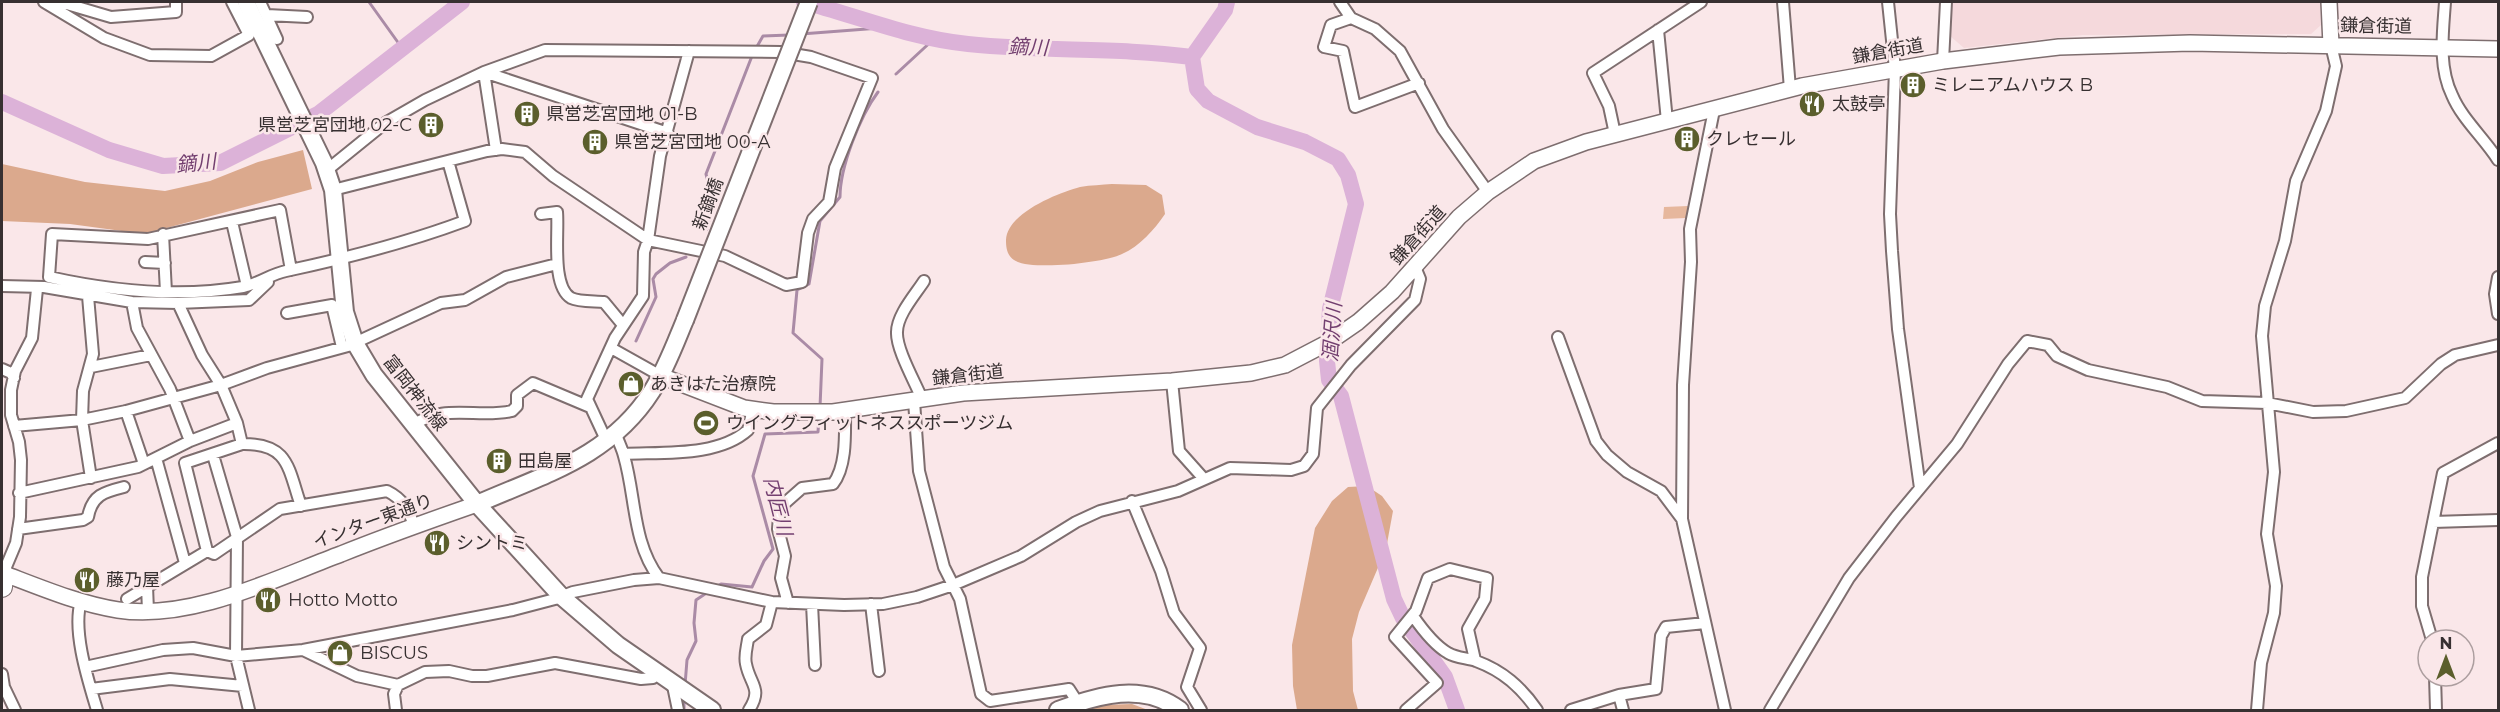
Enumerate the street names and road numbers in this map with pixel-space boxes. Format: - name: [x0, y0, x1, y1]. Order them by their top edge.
- street label: 鎌倉街道: [2340, 14, 2412, 38]
- street label: 鎌倉街道: [1851, 34, 1925, 68]
- street label: 新鏑橋: [688, 175, 728, 233]
- street label: 鎌倉街道: [1386, 201, 1450, 269]
- street label: 富岡神流線: [379, 351, 451, 435]
- street label: 鎌倉街道: [931, 360, 1005, 390]
- street label: インター東通り: [310, 489, 436, 553]

